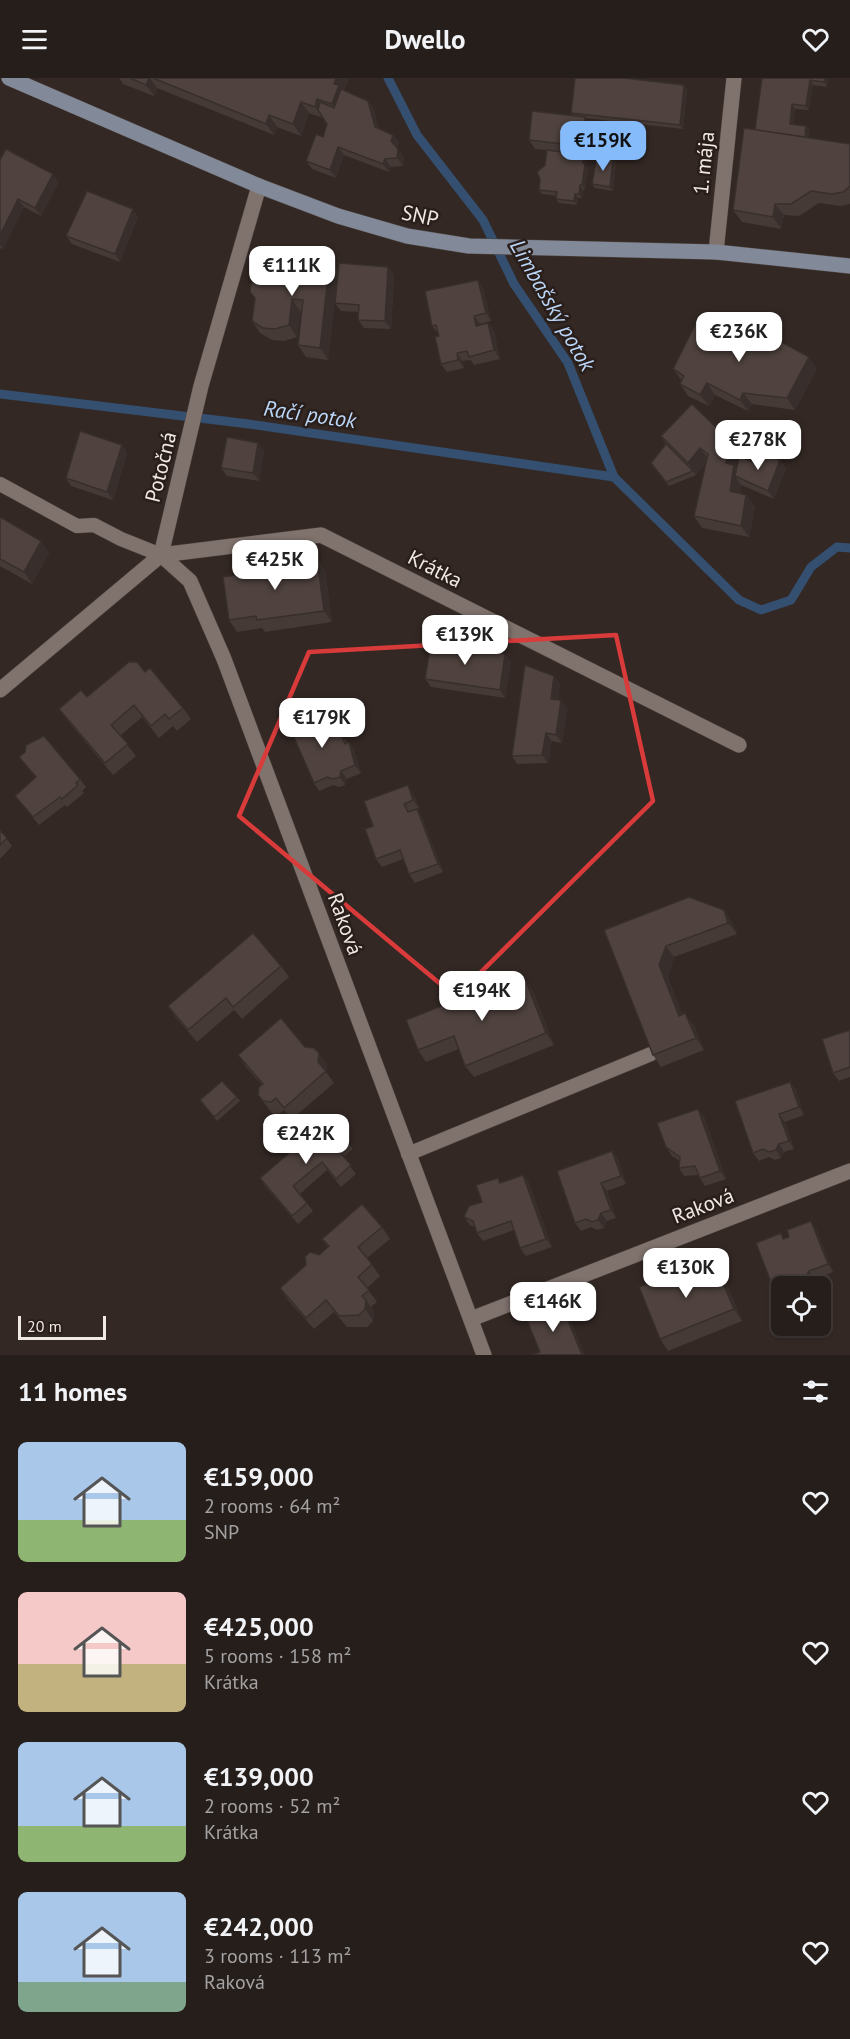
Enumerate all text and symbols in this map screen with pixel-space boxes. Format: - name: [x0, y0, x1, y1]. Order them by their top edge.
- text: Dwello: [385, 22, 465, 56]
- icon: menu: [18, 23, 51, 56]
- icon: heart: [799, 23, 832, 56]
- pin: €159K: [561, 121, 645, 172]
- text: €159K: [574, 127, 632, 153]
- street label: 1. mája: [687, 130, 720, 196]
- street label: SNP: [399, 198, 441, 233]
- water label: Limbašský potok: [504, 234, 603, 377]
- pin: €111K: [250, 246, 334, 297]
- text: €111K: [263, 252, 321, 278]
- pin: €236K: [697, 312, 781, 363]
- text: €236K: [710, 318, 768, 344]
- water label: Račí potok: [262, 394, 359, 434]
- pin: €278K: [716, 420, 800, 471]
- text: €278K: [729, 426, 787, 452]
- street label: Potočná: [139, 429, 182, 505]
- pin: €425K: [233, 540, 317, 591]
- street label: Krátka: [404, 544, 467, 594]
- text: €425K: [246, 546, 304, 572]
- pin: €139K: [423, 615, 507, 666]
- text: €139K: [436, 621, 494, 647]
- pin: €179K: [280, 698, 364, 749]
- text: €179K: [293, 704, 351, 730]
- street label: Raková: [322, 889, 369, 959]
- pin: €194K: [440, 971, 524, 1022]
- text: €194K: [453, 977, 511, 1003]
- pin: €242K: [264, 1114, 348, 1165]
- text: €242K: [277, 1120, 335, 1146]
- street label: Raková: [668, 1181, 738, 1230]
- pin: €130K: [644, 1248, 728, 1299]
- text: €130K: [657, 1254, 715, 1280]
- map controls: [771, 1276, 831, 1336]
- button: locate: [771, 1276, 831, 1336]
- pin: €146K: [511, 1282, 595, 1333]
- text: €146K: [524, 1288, 582, 1314]
- scale bar: [18, 1313, 106, 1340]
- text: 20 m: [27, 1316, 62, 1336]
- text: 11 homes: [18, 1375, 127, 1408]
- icon: filters: [799, 1375, 832, 1408]
- text: €159,000: [204, 1460, 314, 1493]
- icon: home: [66, 1466, 138, 1538]
- icon: heart: [799, 1486, 832, 1519]
- text: 2 rooms · 64 m²: [204, 1493, 340, 1519]
- text: SNP: [204, 1519, 239, 1545]
- text: €425,000: [204, 1610, 314, 1643]
- icon: home: [66, 1616, 138, 1688]
- icon: heart: [799, 1636, 832, 1669]
- text: 5 rooms · 158 m²: [204, 1643, 351, 1669]
- text: Krátka: [204, 1669, 259, 1695]
- text: €139,000: [204, 1760, 314, 1793]
- icon: home: [66, 1766, 138, 1838]
- icon: heart: [799, 1786, 832, 1819]
- text: 2 rooms · 52 m²: [204, 1793, 340, 1819]
- text: Krátka: [204, 1819, 259, 1845]
- text: €242,000: [204, 1910, 314, 1943]
- icon: home: [66, 1916, 138, 1988]
- icon: heart: [799, 1936, 832, 1969]
- text: 3 rooms · 113 m²: [204, 1943, 351, 1969]
- text: Raková: [204, 1969, 265, 1995]

